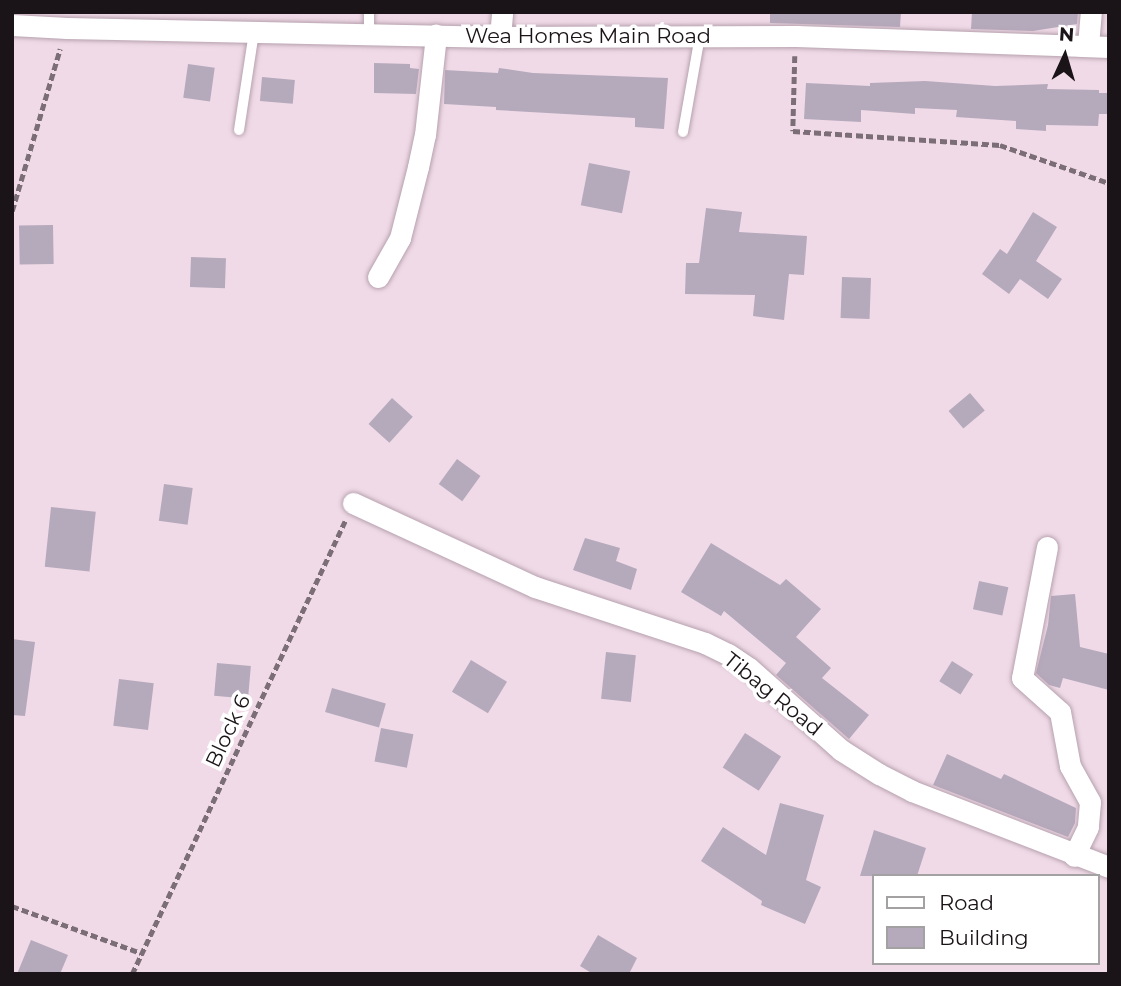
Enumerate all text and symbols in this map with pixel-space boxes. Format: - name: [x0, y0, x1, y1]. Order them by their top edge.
- north arrow: [1030, 21, 1100, 91]
- street label: Wea Homes Main Road: [465, 23, 711, 49]
- text: N: [1058, 23, 1075, 47]
- street label: Tibag Road: [719, 647, 827, 741]
- street label: Block 6: [200, 691, 256, 771]
- legend: [872, 874, 1100, 965]
- text: Road: [939, 890, 994, 915]
- text: Building: [939, 925, 1029, 950]

